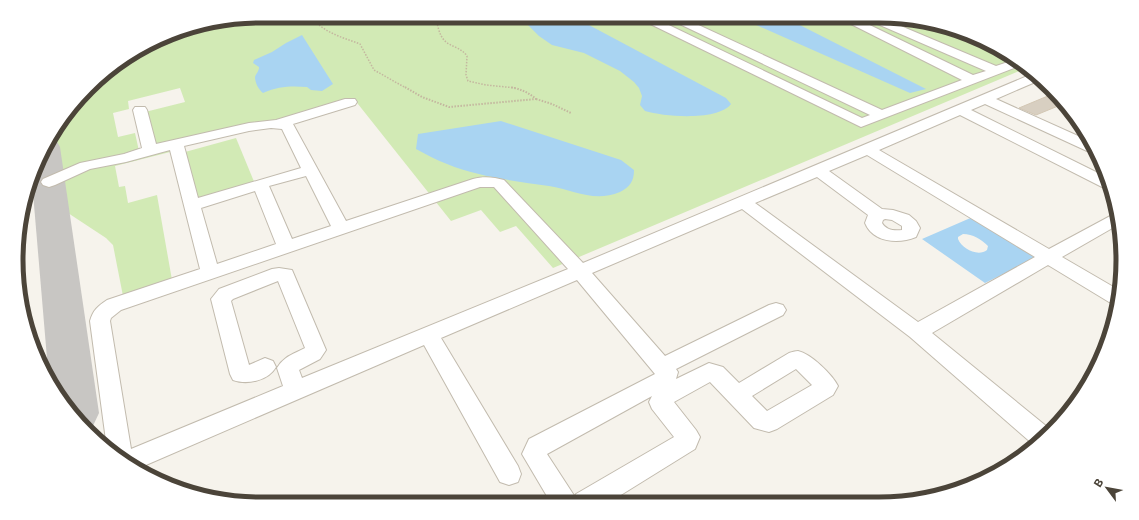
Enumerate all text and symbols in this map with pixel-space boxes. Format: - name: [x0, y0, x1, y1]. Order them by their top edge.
- north arrow: [1087, 468, 1127, 508]
- text: B: [1091, 476, 1106, 489]

